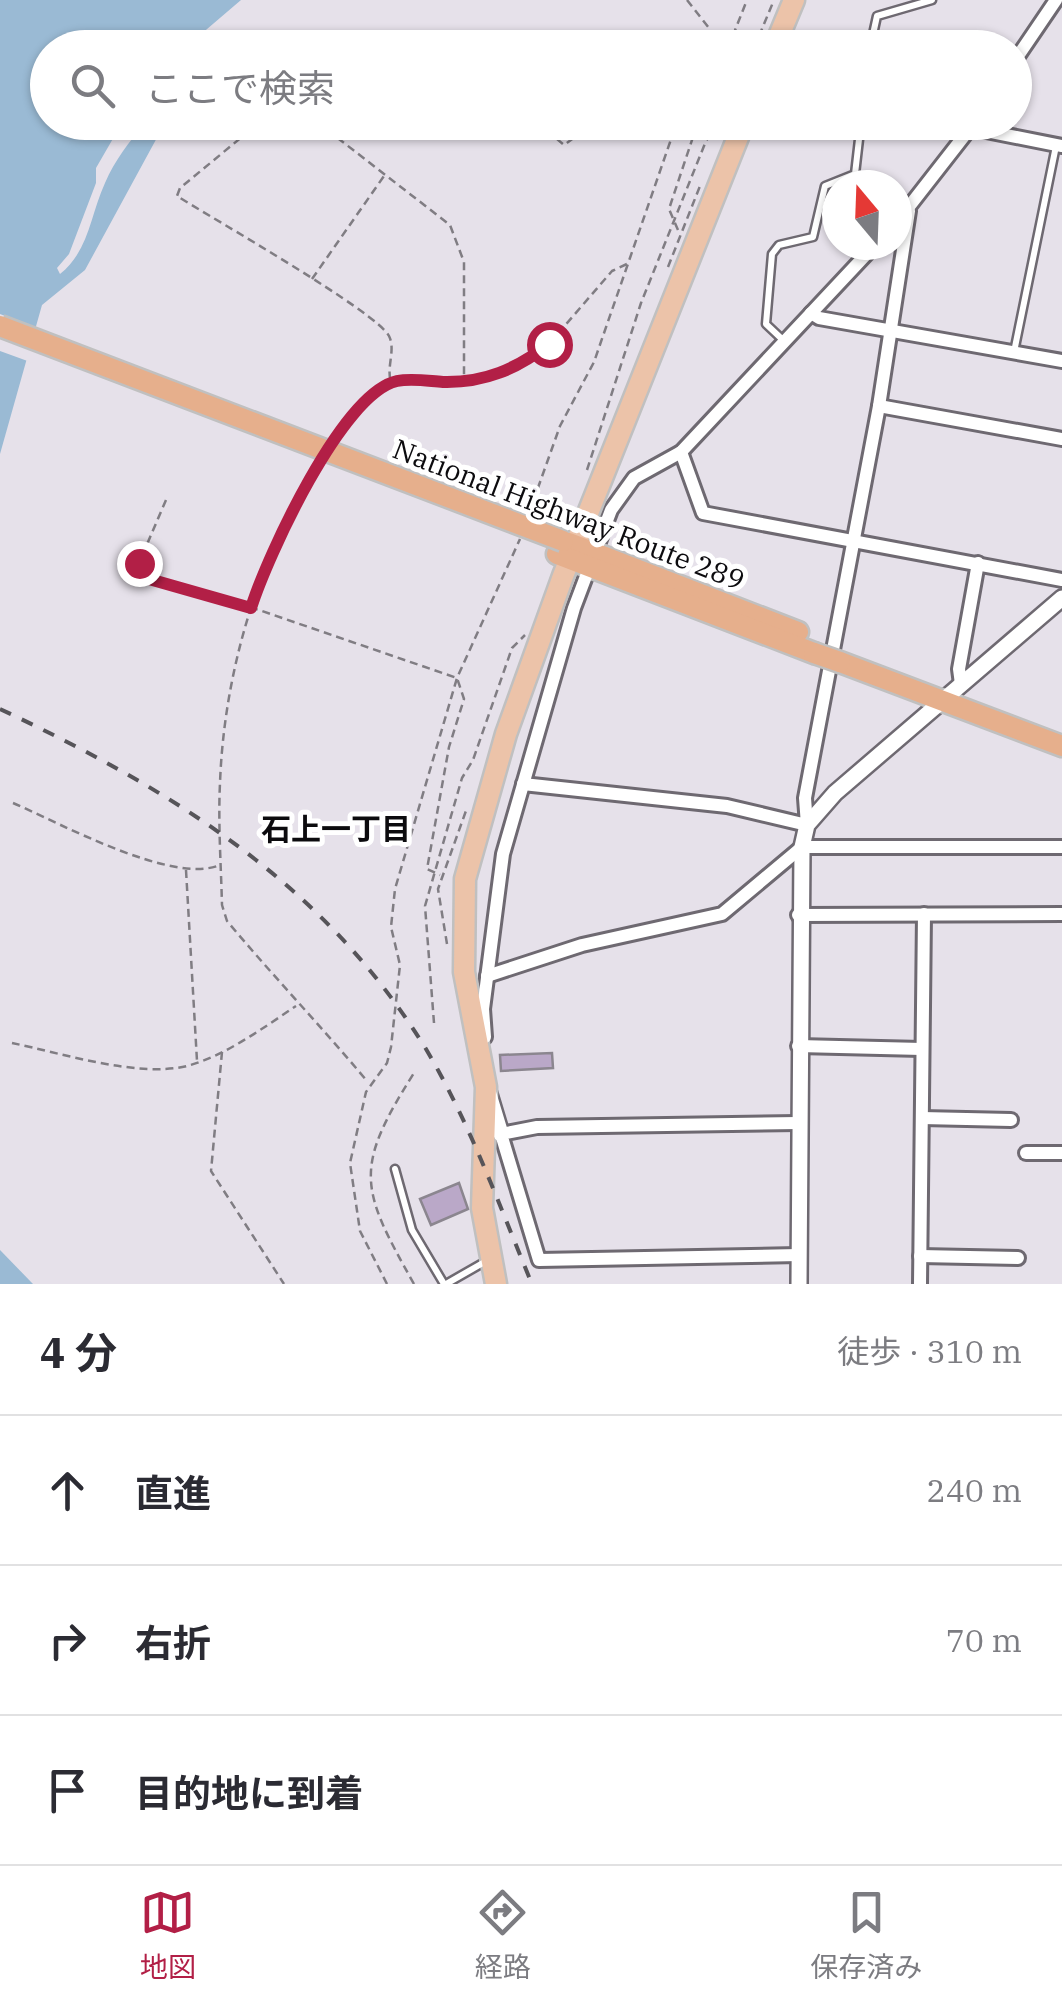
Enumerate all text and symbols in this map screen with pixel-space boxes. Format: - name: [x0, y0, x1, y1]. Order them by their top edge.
- search box: [30, 30, 1032, 140]
- icon: search: [65, 58, 120, 113]
- text: ここで検索: [145, 63, 335, 112]
- north arrow: [822, 170, 912, 260]
- route start: [527, 322, 573, 368]
- street label: National Highway Route 289: [388, 430, 750, 598]
- route end: [117, 541, 163, 587]
- district label: 石上一丁目: [261, 809, 411, 848]
- text: 4 分: [40, 1325, 117, 1380]
- text: 徒歩 · 310 m: [837, 1330, 1022, 1372]
- icon: ahead: [40, 1463, 95, 1518]
- text: 直進: [135, 1468, 211, 1517]
- text: 240 m: [926, 1469, 1022, 1511]
- icon: right: [40, 1613, 95, 1668]
- text: 右折: [135, 1618, 211, 1667]
- text: 70 m: [946, 1619, 1022, 1661]
- icon: arrive: [40, 1763, 95, 1818]
- text: 目的地に到着: [135, 1768, 363, 1817]
- tab: 地図: [140, 1885, 196, 1985]
- tab: 経路: [475, 1885, 531, 1985]
- tab: 保存済み: [810, 1885, 922, 1985]

